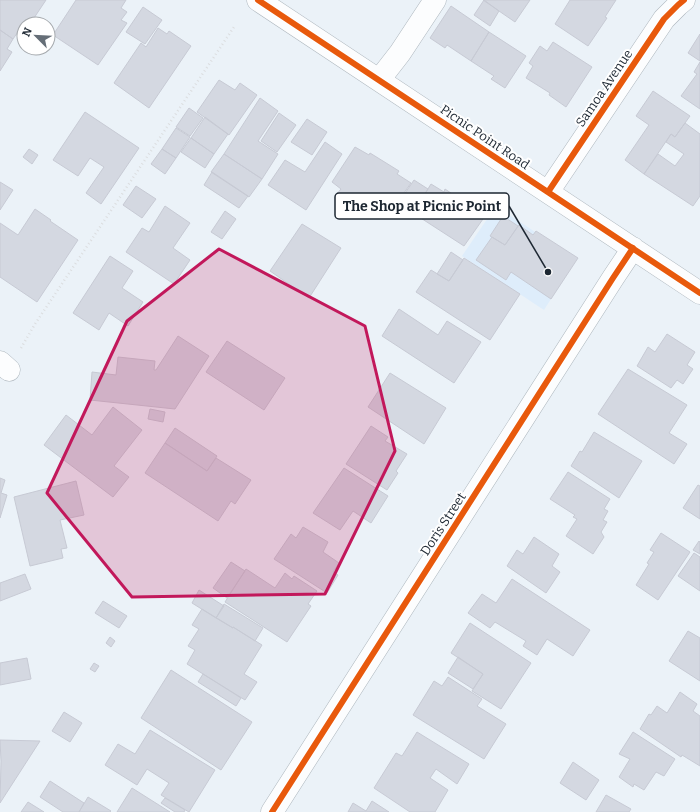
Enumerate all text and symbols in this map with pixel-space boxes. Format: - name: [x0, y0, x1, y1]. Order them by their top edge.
- north arrow: [16, 16, 56, 56]
- text: N: [20, 25, 35, 39]
- street label: Samoa Avenue: [573, 47, 635, 129]
- street label: Picnic Point Road: [438, 102, 533, 173]
- callout: The Shop at Picnic Point: [335, 193, 509, 219]
- text: The Shop at Picnic Point: [343, 198, 502, 215]
- street label: Doris Street: [417, 490, 469, 558]

